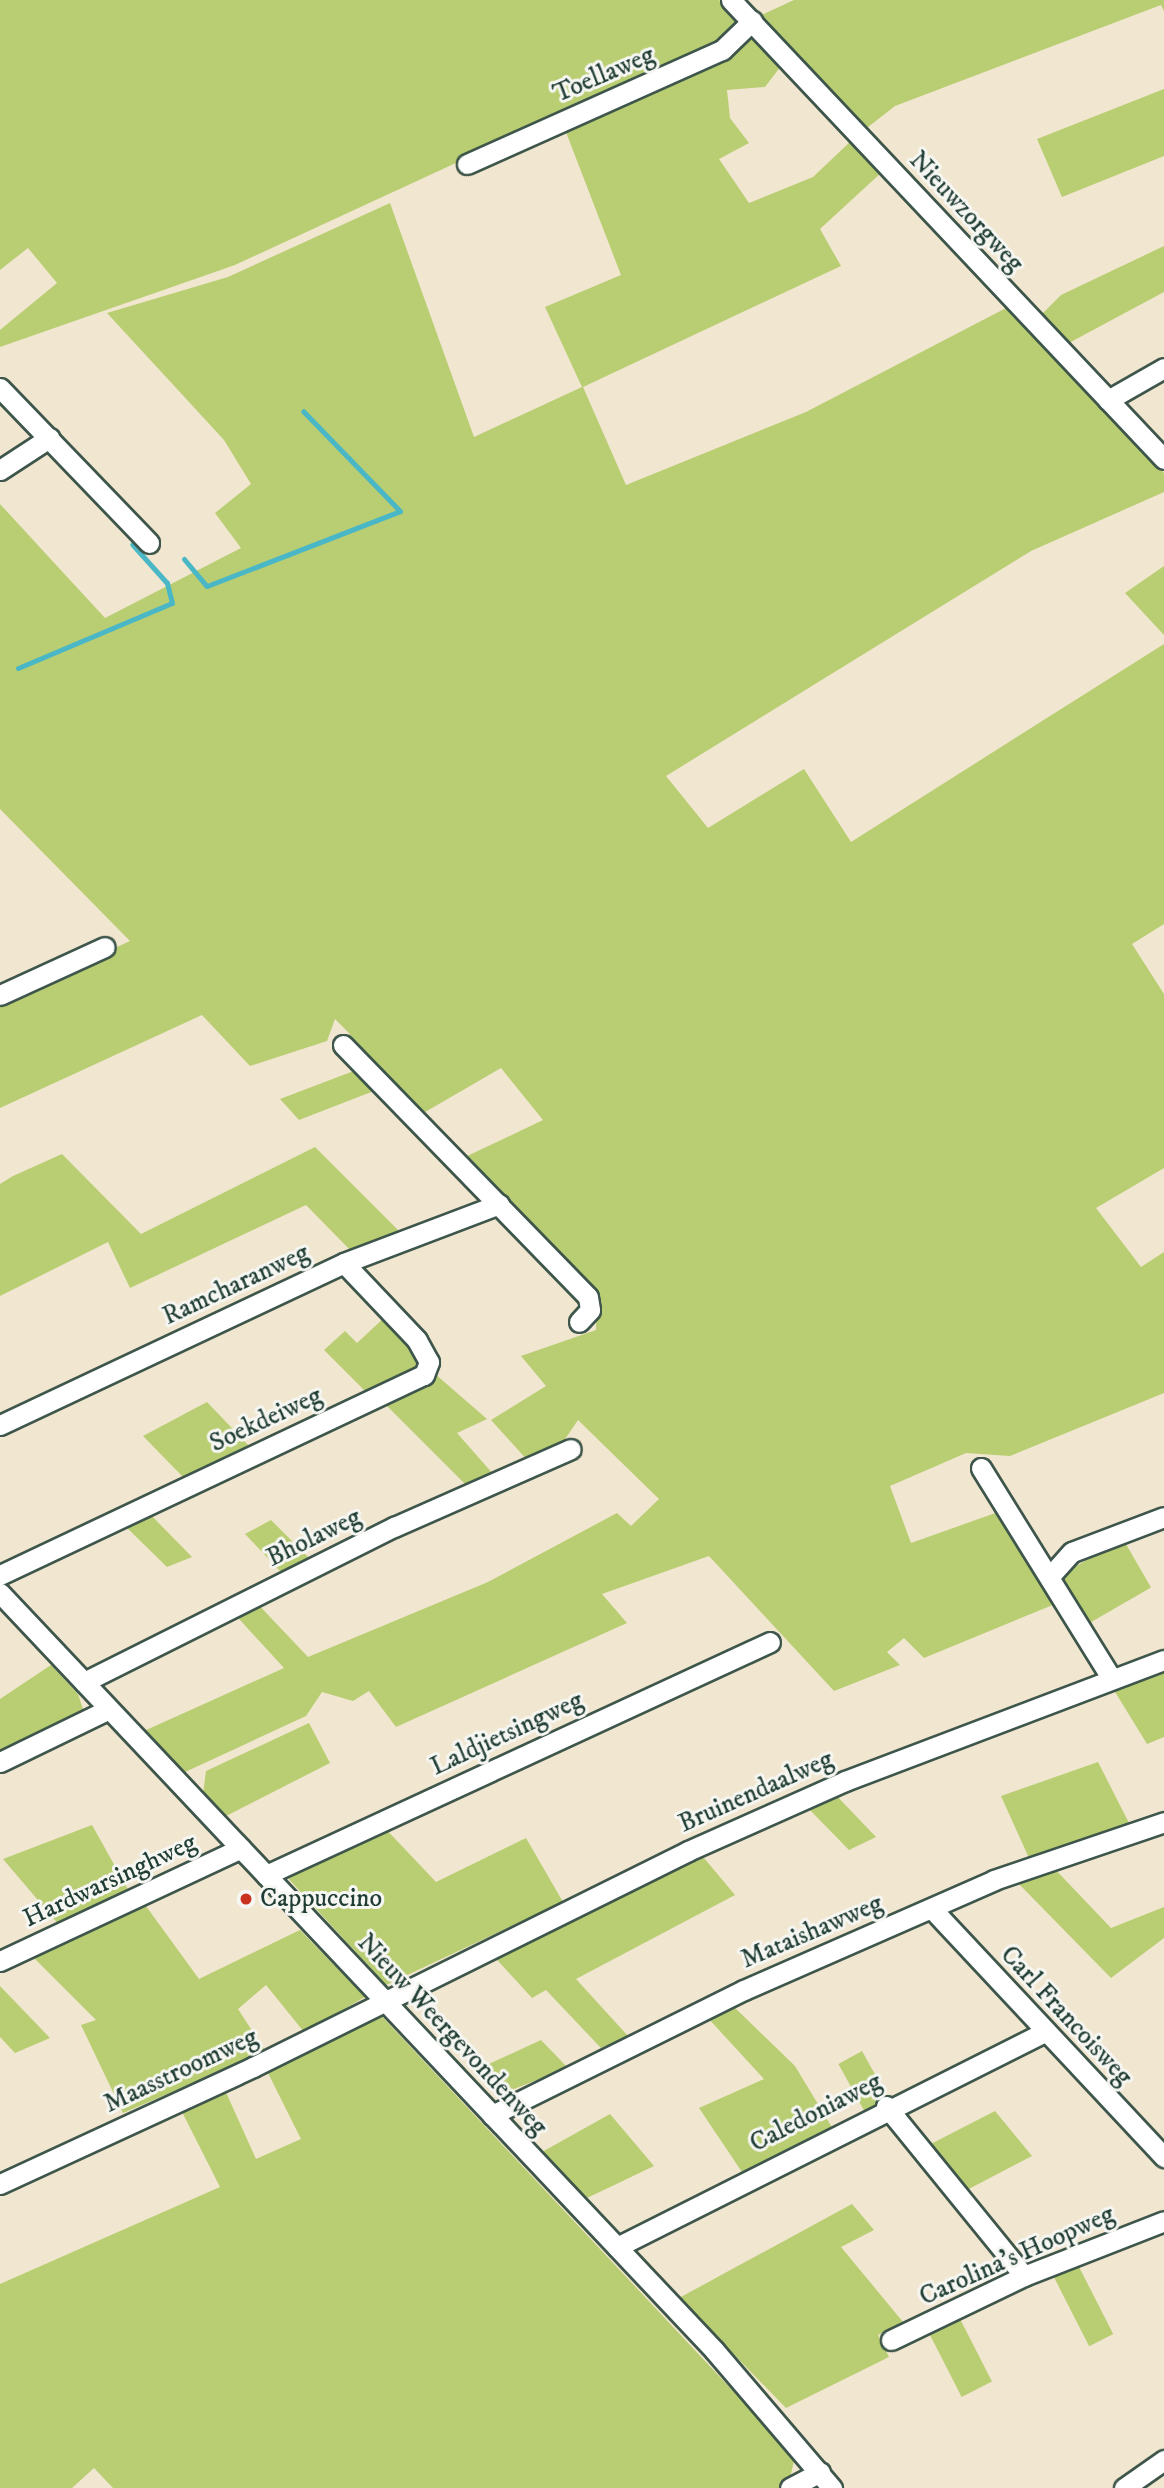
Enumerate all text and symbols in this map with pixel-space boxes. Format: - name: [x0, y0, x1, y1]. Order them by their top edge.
- street label: Toellaweg: [549, 40, 659, 110]
- street label: Nieuwzorgweg: [902, 145, 1030, 279]
- street label: Ramcharanweg: [158, 1238, 314, 1332]
- street label: Soekdeiweg: [205, 1380, 327, 1460]
- street label: Bholaweg: [262, 1502, 366, 1574]
- street label: Laldjietsingweg: [426, 1685, 588, 1783]
- street label: Bruinendaalweg: [674, 1744, 838, 1840]
- street label: Hardwarsinghweg: [18, 1827, 202, 1935]
- place label: Cappuccino: [260, 1883, 382, 1915]
- street label: Mataishawweg: [737, 1888, 887, 1976]
- marker: Cappuccino: [238, 1891, 254, 1907]
- street label: Nieuw Weergevondenweg: [350, 1928, 554, 2142]
- street label: Carl Francoisweg: [993, 1940, 1139, 2092]
- street label: Maasstroomweg: [99, 2022, 263, 2120]
- street label: Caledoniaweg: [745, 2066, 887, 2160]
- street label: Carolina's Hoopweg: [915, 2199, 1119, 2313]

